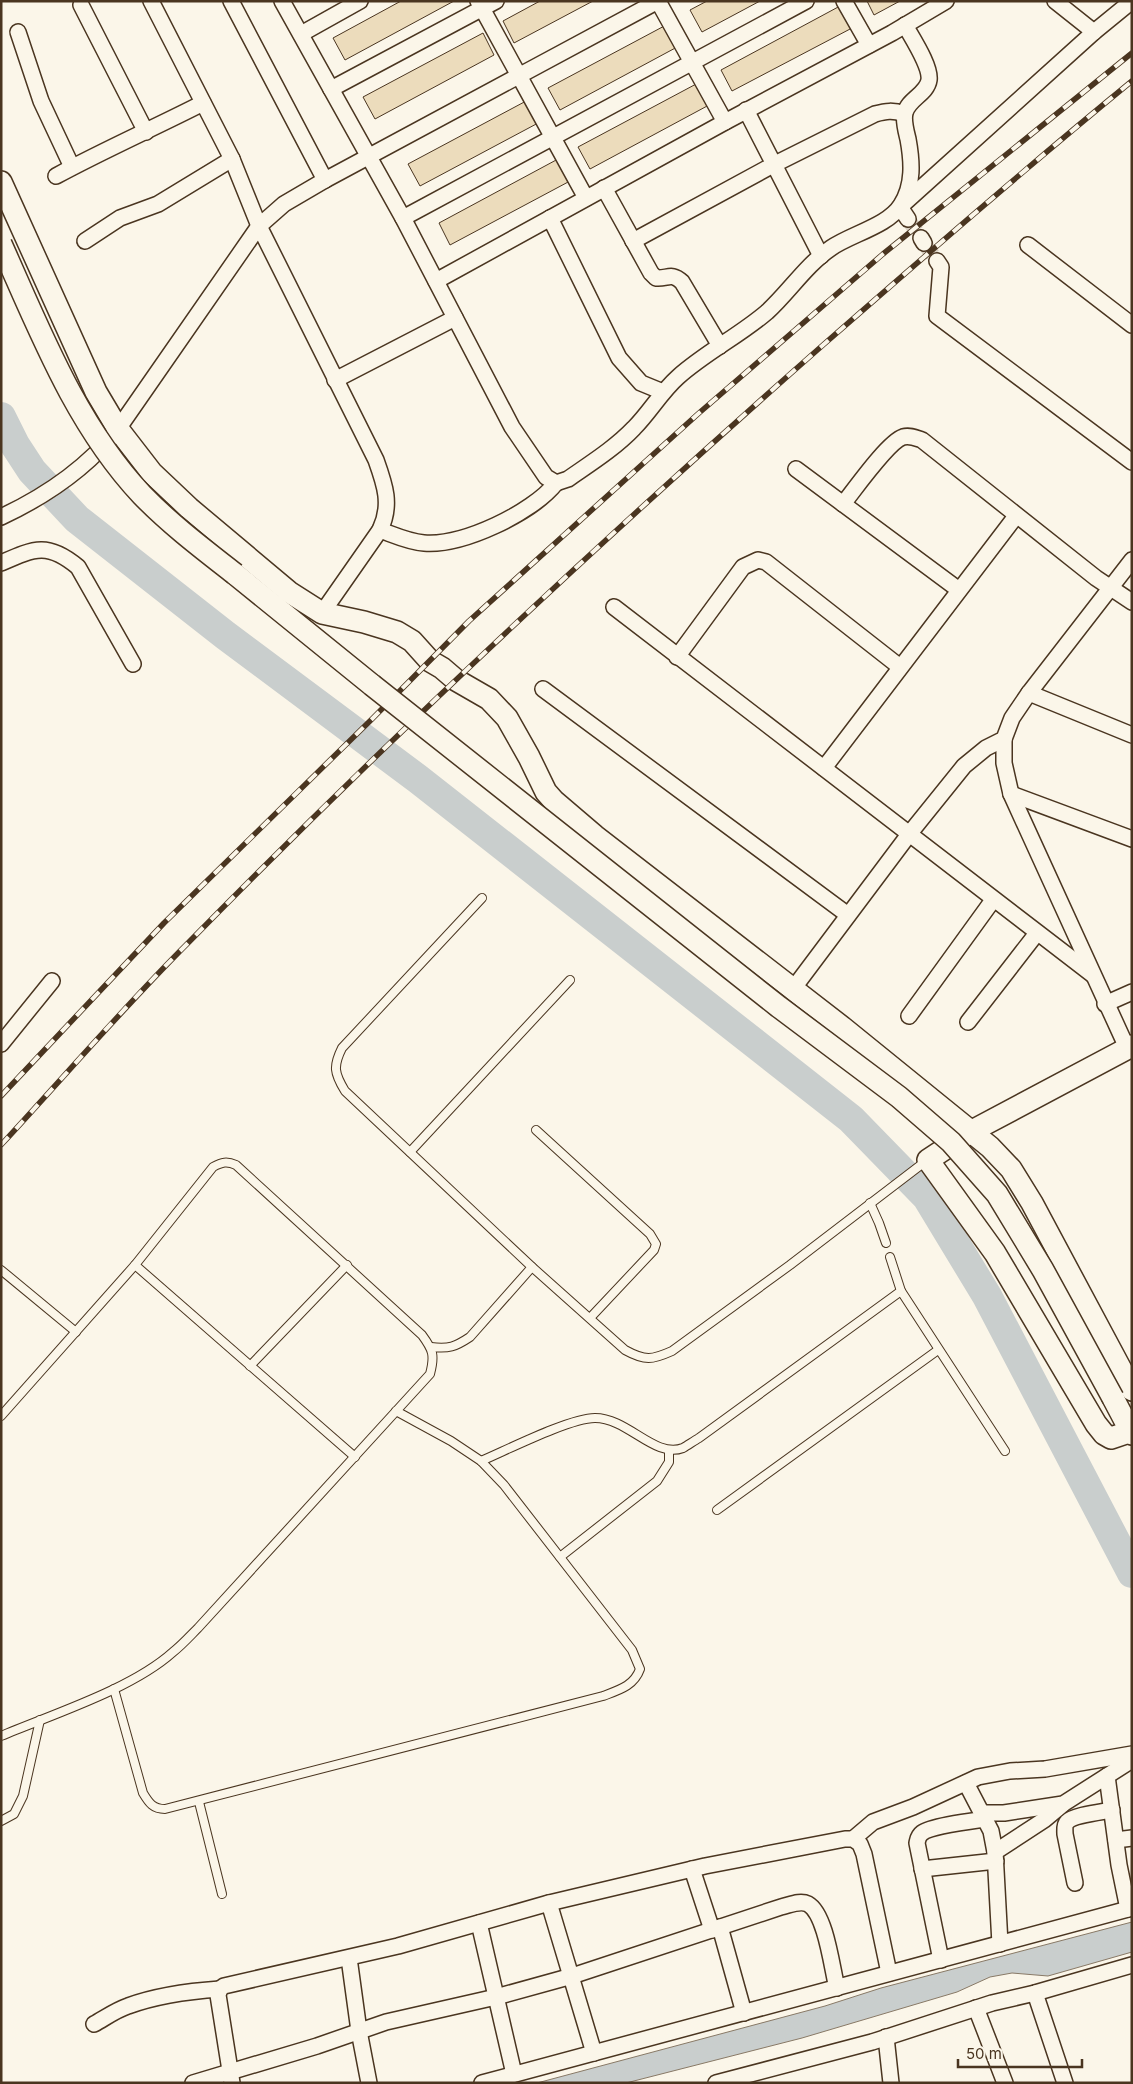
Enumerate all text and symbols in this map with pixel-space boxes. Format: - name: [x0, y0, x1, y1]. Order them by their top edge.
- scale bar: [958, 2036, 1082, 2068]
- text: 50 m: [966, 2044, 1002, 2063]

